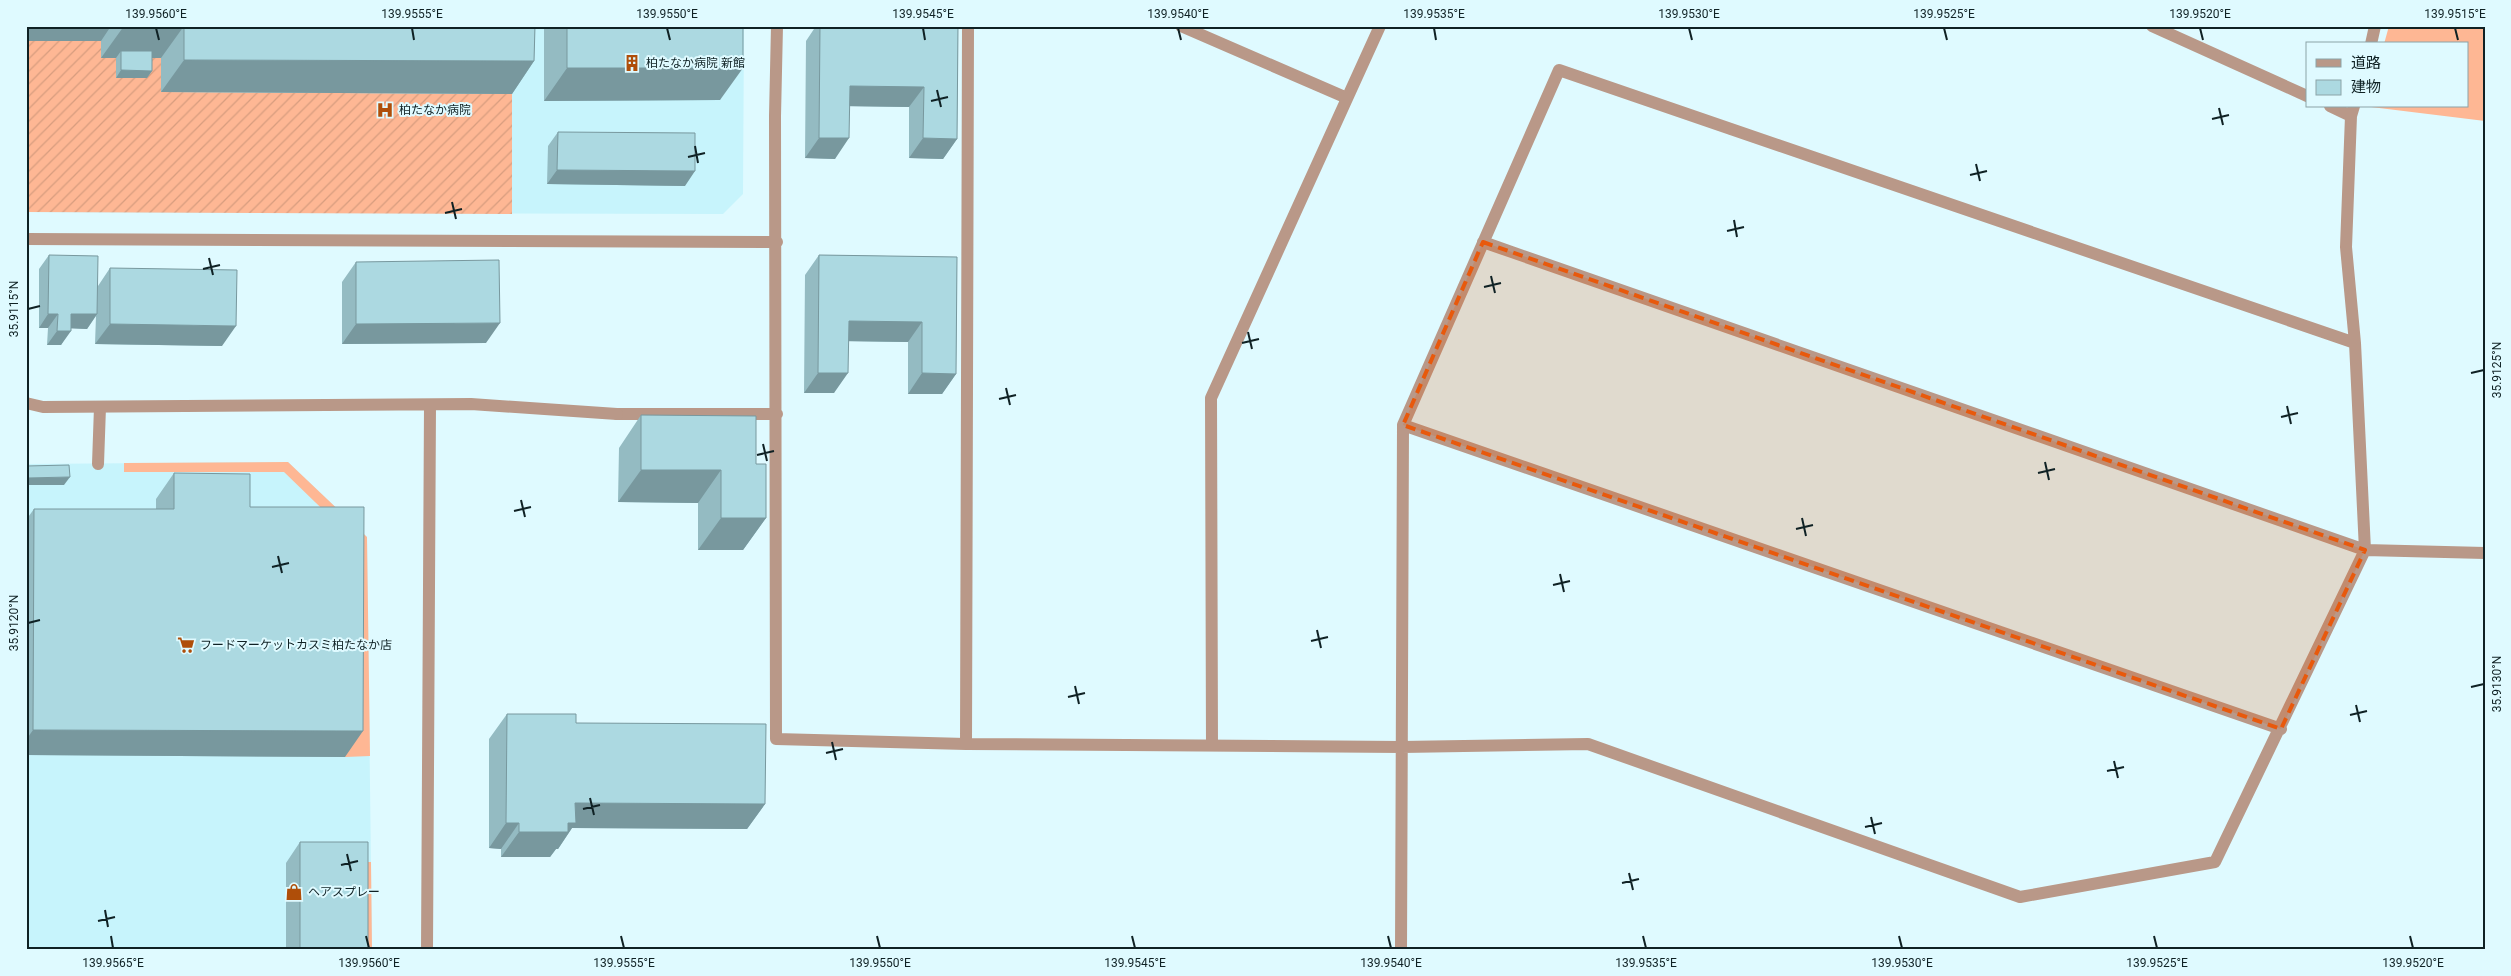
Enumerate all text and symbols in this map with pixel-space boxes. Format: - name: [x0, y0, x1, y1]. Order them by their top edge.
- text: 139.9560°E: [125, 7, 187, 21]
- text: 139.9555°E: [381, 7, 443, 21]
- text: 139.9550°E: [636, 7, 698, 21]
- text: 139.9545°E: [892, 7, 954, 21]
- text: 139.9540°E: [1147, 7, 1209, 21]
- text: 139.9535°E: [1403, 7, 1465, 21]
- text: 139.9530°E: [1658, 7, 1720, 21]
- text: 139.9525°E: [1913, 7, 1975, 21]
- text: 139.9520°E: [2169, 7, 2231, 21]
- text: 139.9515°E: [2424, 7, 2486, 21]
- legend: [2306, 42, 2468, 108]
- building icon: 柏たなか病院 新館: [622, 53, 642, 73]
- text: 道路: [2351, 54, 2381, 72]
- place label: 柏たなか病院 新館: [646, 56, 745, 70]
- text: 建物: [2351, 78, 2381, 96]
- hospital icon: 柏たなか病院: [375, 100, 395, 120]
- place label: 柏たなか病院: [399, 103, 471, 117]
- text: 35.9115°N: [7, 281, 21, 337]
- text: 35.9125°N: [2490, 342, 2504, 398]
- text: 35.9120°N: [7, 595, 21, 651]
- supermarket icon: フードマーケットカスミ柏たなか店: [176, 635, 196, 655]
- place label: フードマーケットカスミ柏たなか店: [200, 638, 392, 652]
- text: 35.9130°N: [2490, 656, 2504, 712]
- shop icon: ヘアスプレー: [284, 882, 304, 902]
- place label: ヘアスプレー: [308, 885, 380, 899]
- text: 139.9565°E: [82, 956, 144, 970]
- text: 139.9560°E: [338, 956, 400, 970]
- text: 139.9555°E: [593, 956, 655, 970]
- text: 139.9550°E: [849, 956, 911, 970]
- text: 139.9545°E: [1104, 956, 1166, 970]
- text: 139.9540°E: [1360, 956, 1422, 970]
- text: 139.9535°E: [1615, 956, 1677, 970]
- text: 139.9530°E: [1871, 956, 1933, 970]
- text: 139.9525°E: [2126, 956, 2188, 970]
- text: 139.9520°E: [2382, 956, 2444, 970]

